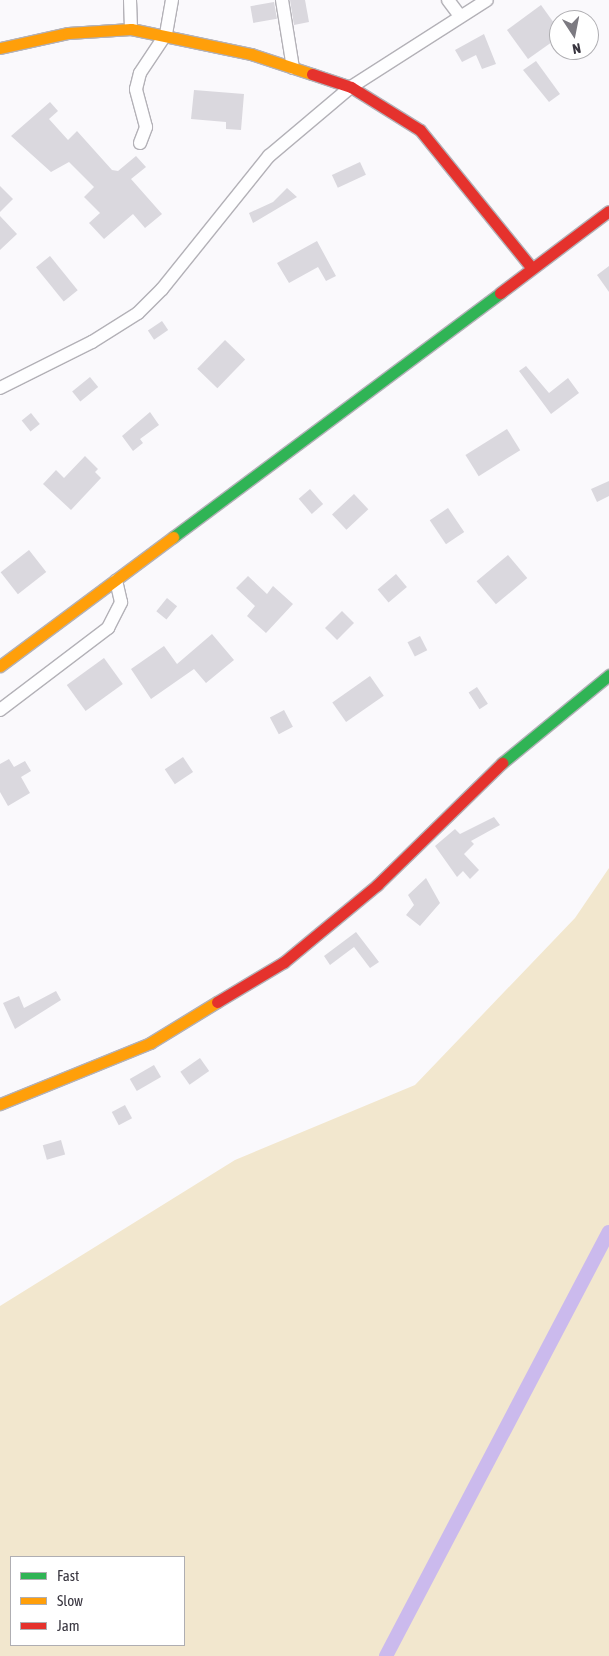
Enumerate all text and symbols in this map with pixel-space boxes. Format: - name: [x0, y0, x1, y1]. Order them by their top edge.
- north arrow: [549, 10, 599, 60]
- text: N: [571, 40, 582, 57]
- legend: [10, 1556, 185, 1646]
- text: Fast: [57, 1567, 79, 1584]
- text: Slow: [57, 1592, 83, 1609]
- text: Jam: [57, 1617, 80, 1634]

